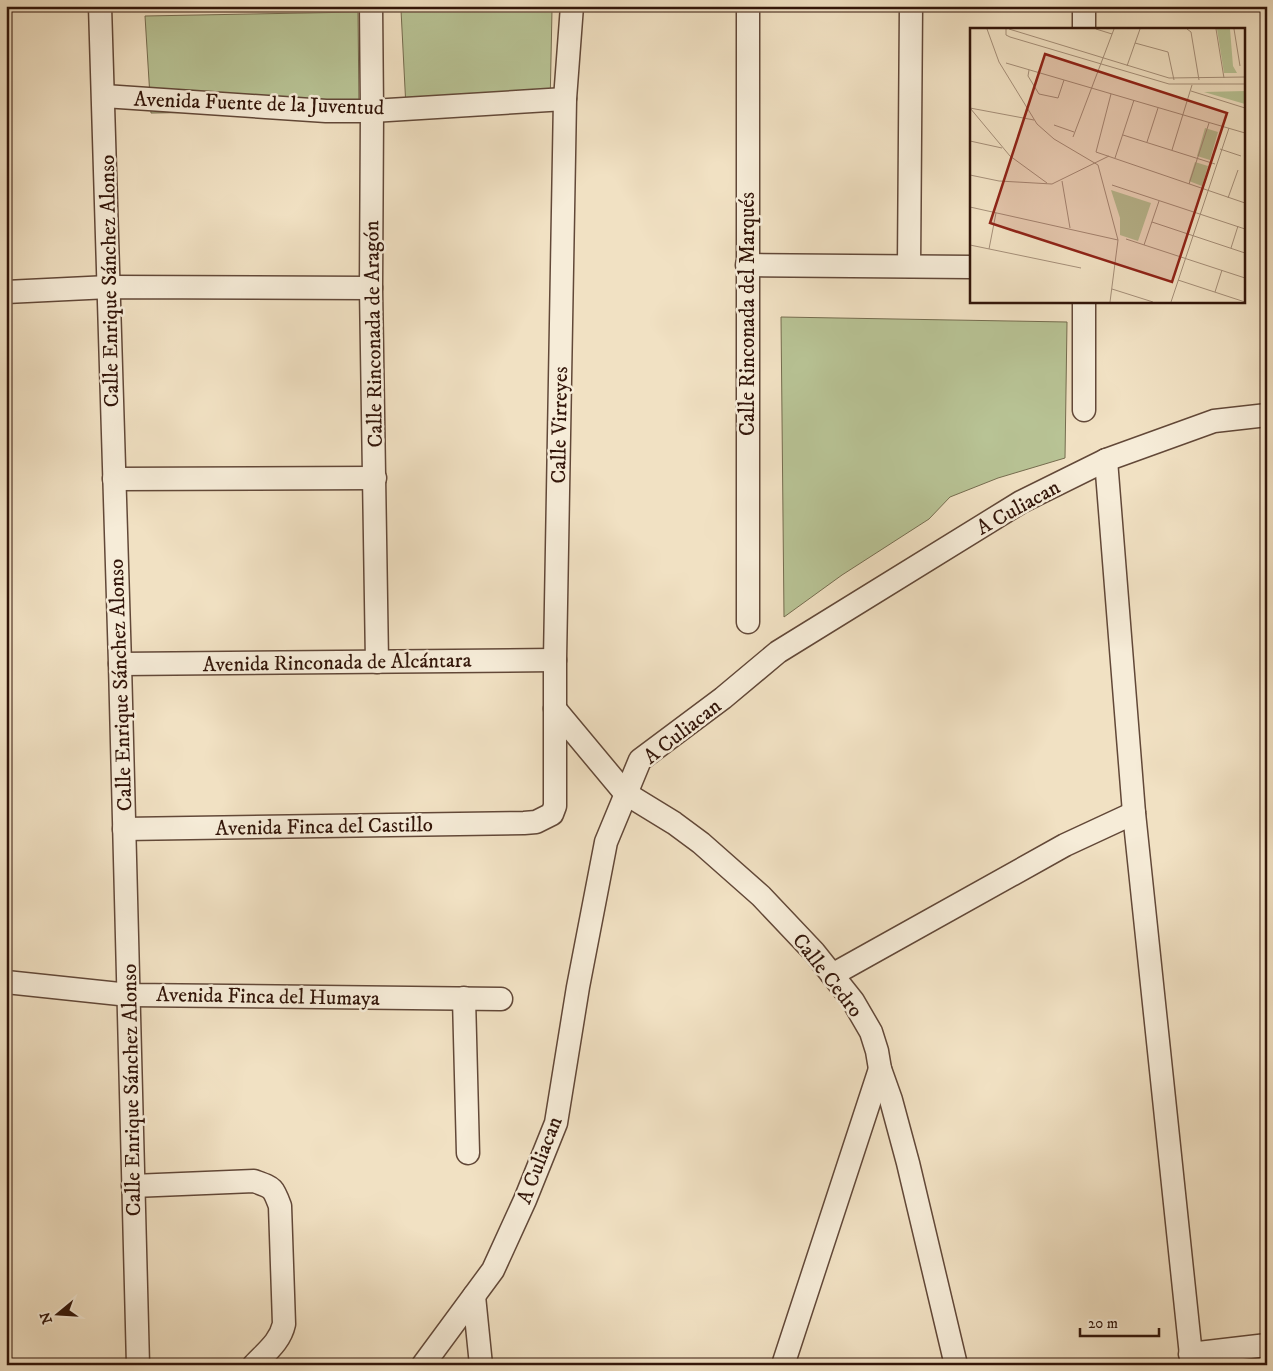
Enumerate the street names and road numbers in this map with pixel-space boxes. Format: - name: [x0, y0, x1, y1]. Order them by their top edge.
- street label: Avenida Fuente de la Juventud: [133, 87, 385, 121]
- street label: Calle Enrique Sánchez Alonso: [95, 154, 125, 407]
- street label: Calle Rinconada del Marqués: [735, 192, 761, 436]
- street label: Calle Rinconada de Aragón: [359, 220, 389, 448]
- street label: Calle Virreyes: [546, 366, 574, 484]
- street label: A Culiacan: [972, 474, 1065, 541]
- street label: Calle Enrique Sánchez Alonso: [104, 558, 138, 812]
- street label: Avenida Rinconada de Alcántara: [202, 648, 472, 678]
- street label: A Culiacan: [639, 693, 727, 770]
- street label: Avenida Finca del Castillo: [215, 812, 433, 842]
- street label: Calle Cedro: [786, 928, 868, 1023]
- street label: Calle Enrique Sánchez Alonso: [117, 963, 147, 1216]
- street label: Avenida Finca del Humaya: [156, 982, 380, 1012]
- street label: A Culiacan: [511, 1113, 568, 1208]

